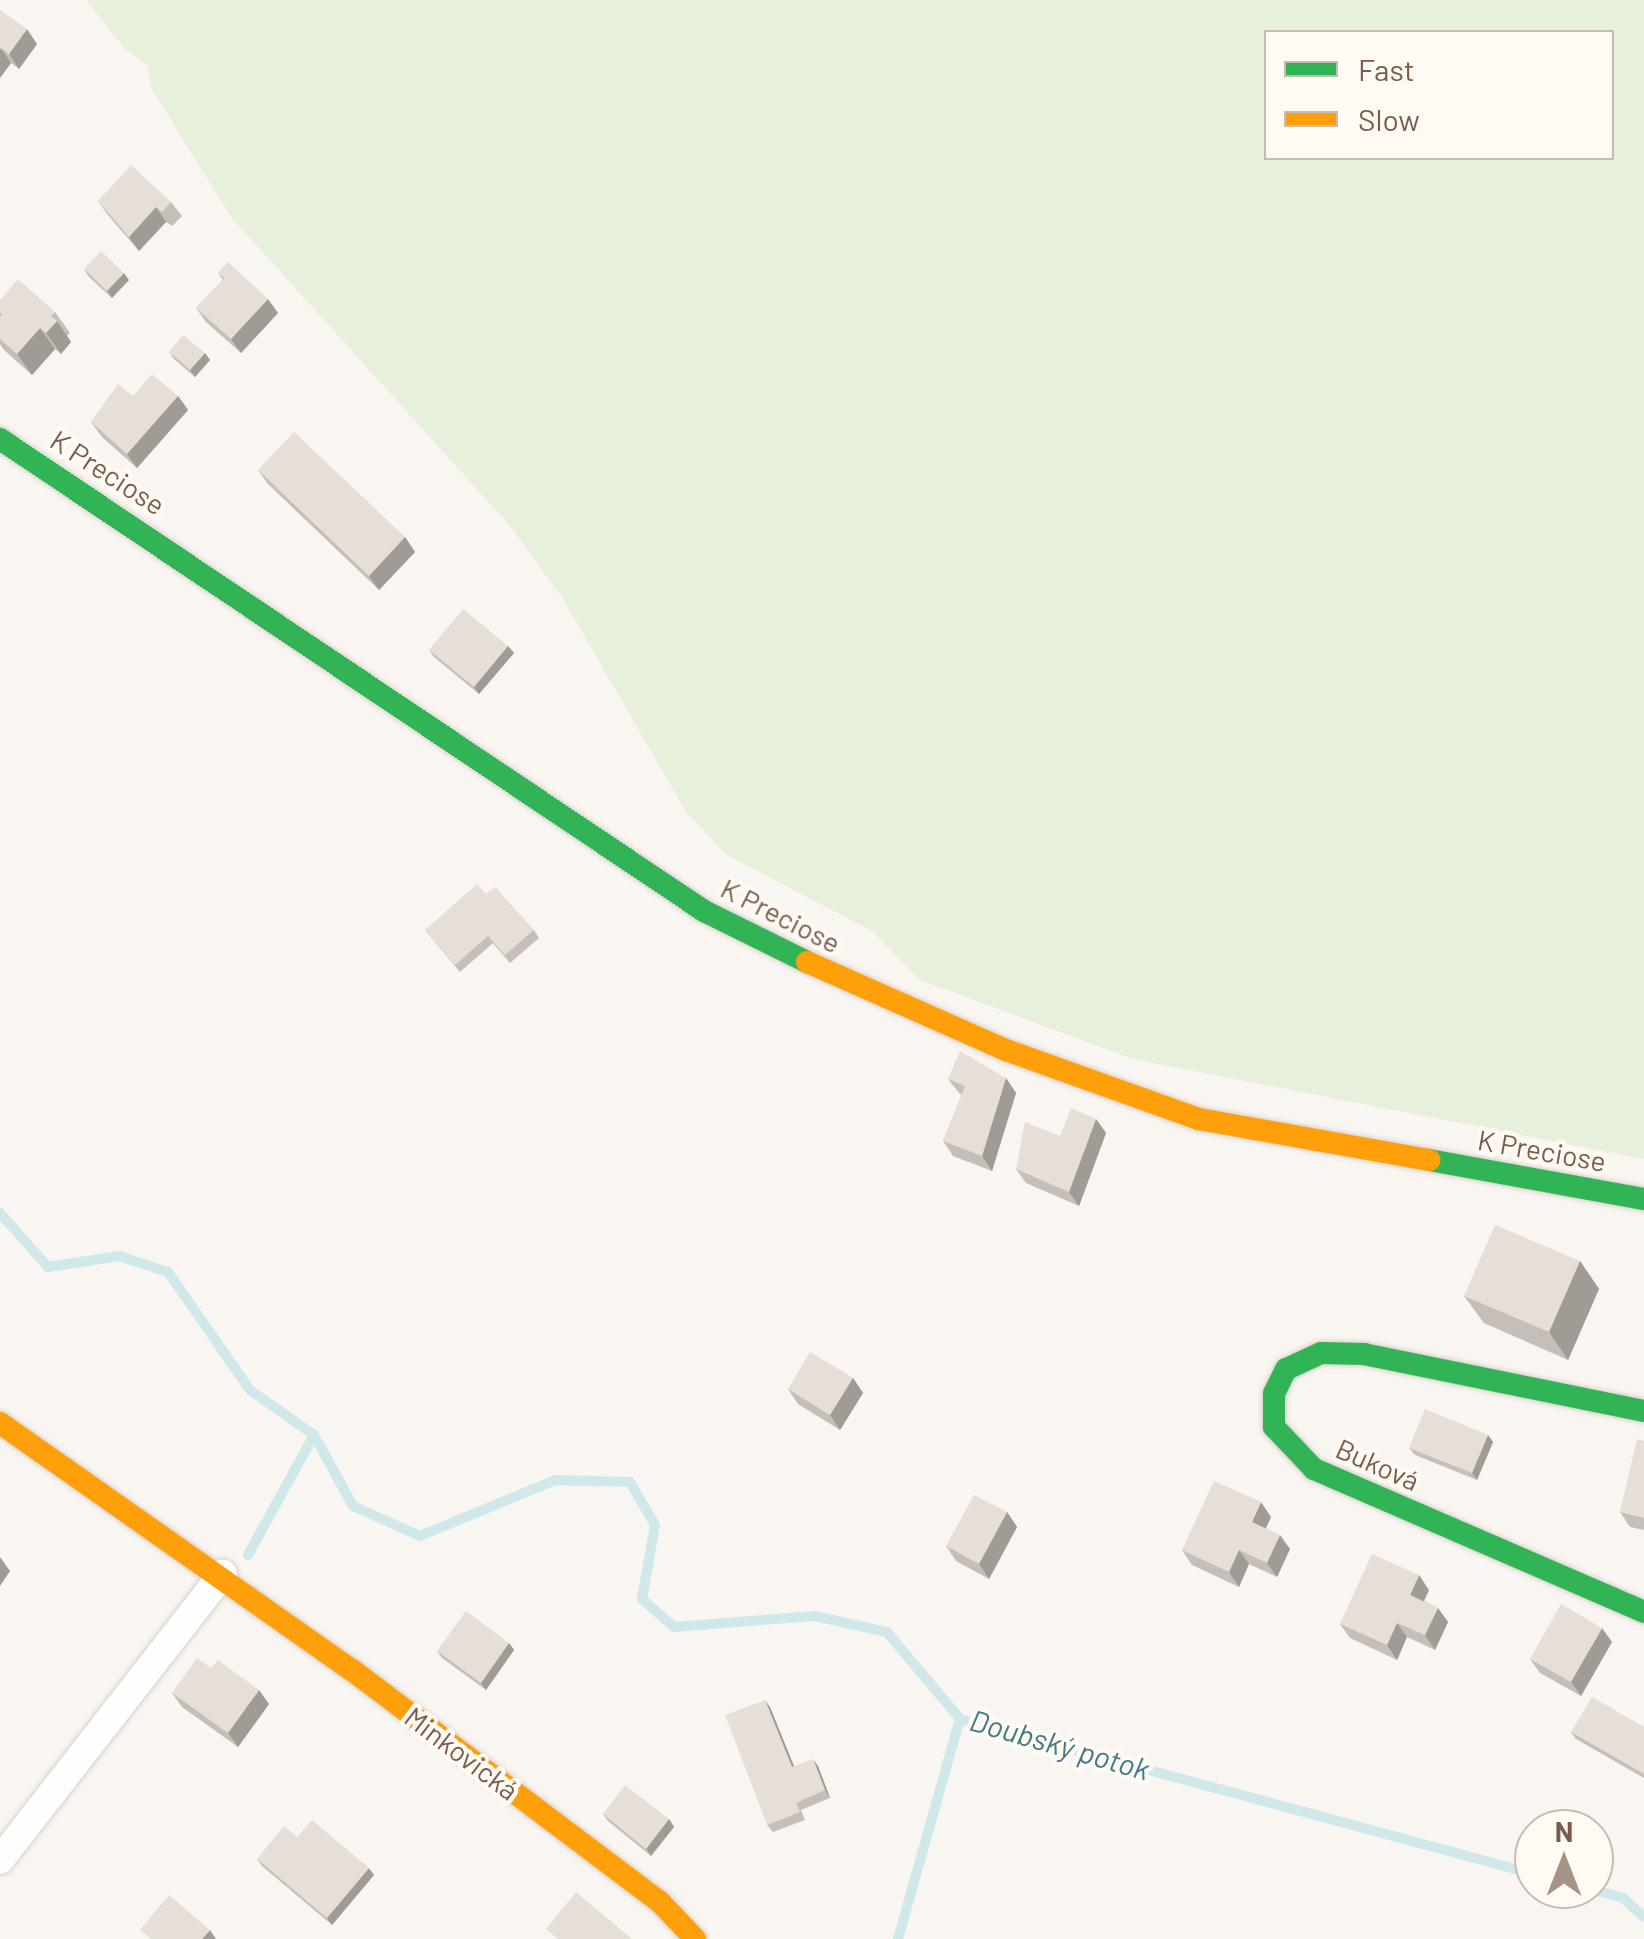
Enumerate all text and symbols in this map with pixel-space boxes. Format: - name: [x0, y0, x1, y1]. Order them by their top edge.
- legend: [1264, 30, 1614, 160]
- text: Fast: [1358, 51, 1415, 87]
- text: Slow: [1358, 101, 1420, 137]
- street label: K Preciose: [44, 423, 172, 521]
- street label: K Preciose: [716, 871, 846, 959]
- street label: K Preciose: [1475, 1122, 1609, 1178]
- street label: Buková: [1331, 1431, 1425, 1497]
- street label: Minkovická: [399, 1699, 525, 1807]
- water label: Doubský potok: [966, 1701, 1154, 1787]
- north arrow: [1514, 1809, 1614, 1909]
- text: N: [1555, 1814, 1573, 1848]

